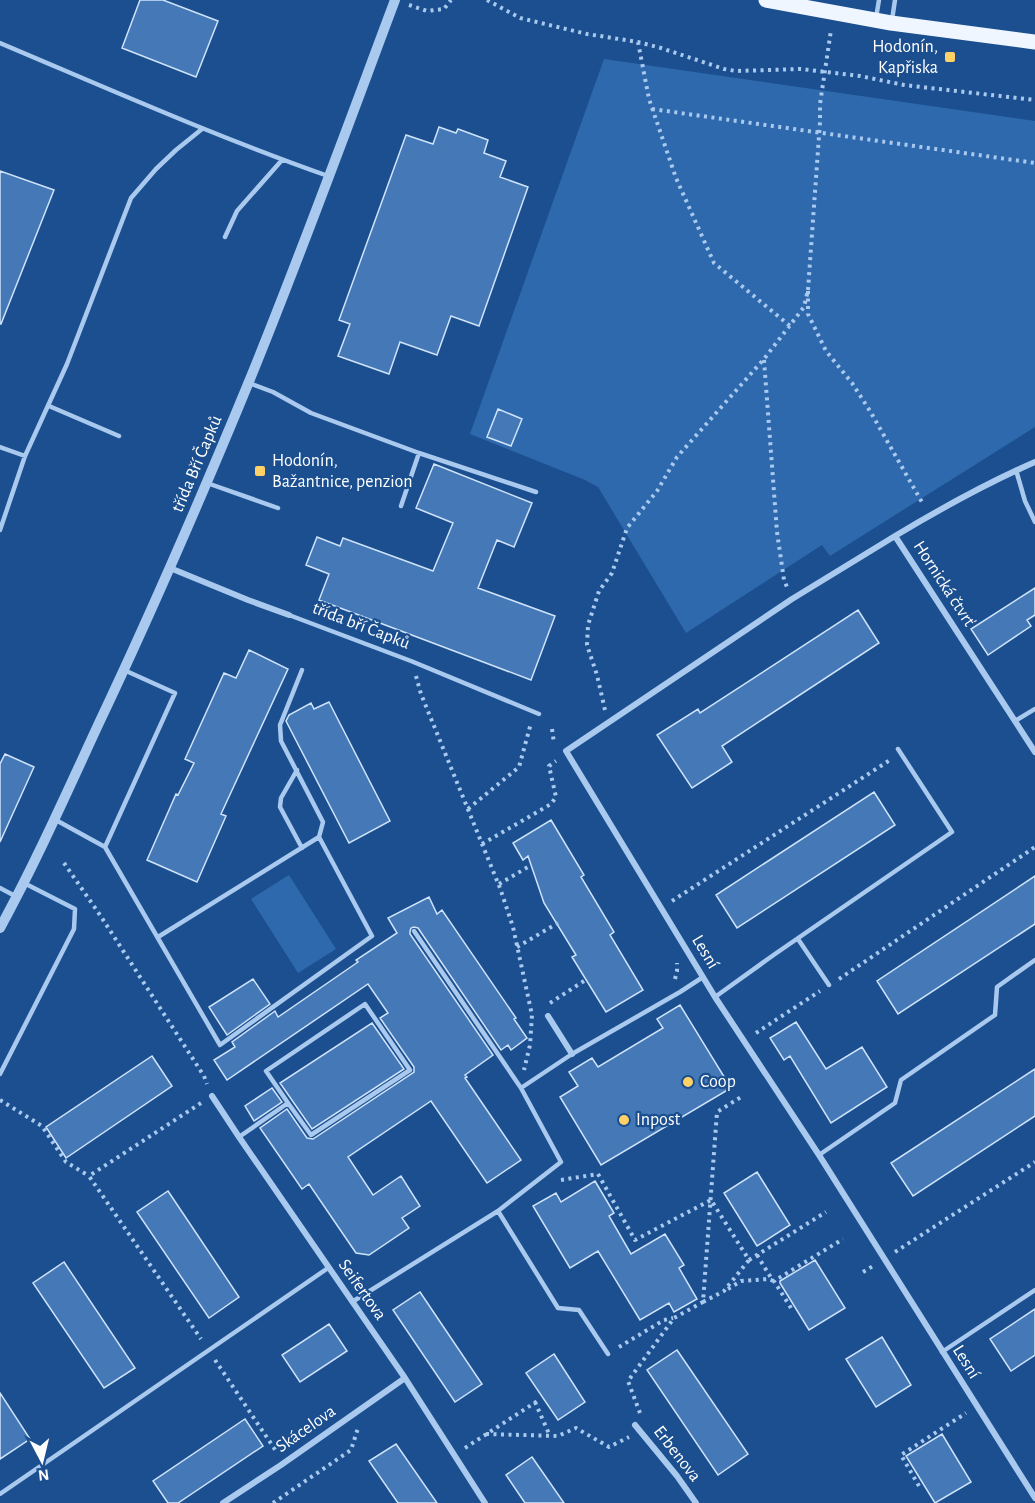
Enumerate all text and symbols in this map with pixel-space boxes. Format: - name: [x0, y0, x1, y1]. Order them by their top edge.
- place label: Hodonín, Kapřiska: [872, 38, 938, 77]
- marker: Hodonín, Kapřiska: [943, 50, 957, 64]
- street label: třída Bří Čapků: [166, 412, 225, 515]
- place label: Hodonín, Bažantnice, penzion: [272, 452, 412, 491]
- marker: Hodonín, Bažantnice, penzion: [253, 464, 267, 478]
- street label: Hornická čtvrť: [910, 538, 978, 630]
- street label: třída bří Čapků: [310, 596, 413, 653]
- street label: Lesní: [688, 932, 722, 973]
- place label: Coop: [700, 1073, 736, 1091]
- marker: Coop: [681, 1075, 695, 1089]
- place label: Inpost: [636, 1111, 681, 1129]
- marker: Inpost: [617, 1113, 631, 1127]
- street label: Seifertova: [335, 1256, 389, 1324]
- street label: Lesní: [949, 1342, 983, 1383]
- street label: Skácelova: [273, 1402, 339, 1456]
- street label: Erbenova: [650, 1423, 704, 1485]
- north arrow: [12, 1431, 72, 1491]
- text: N: [37, 1466, 50, 1484]

